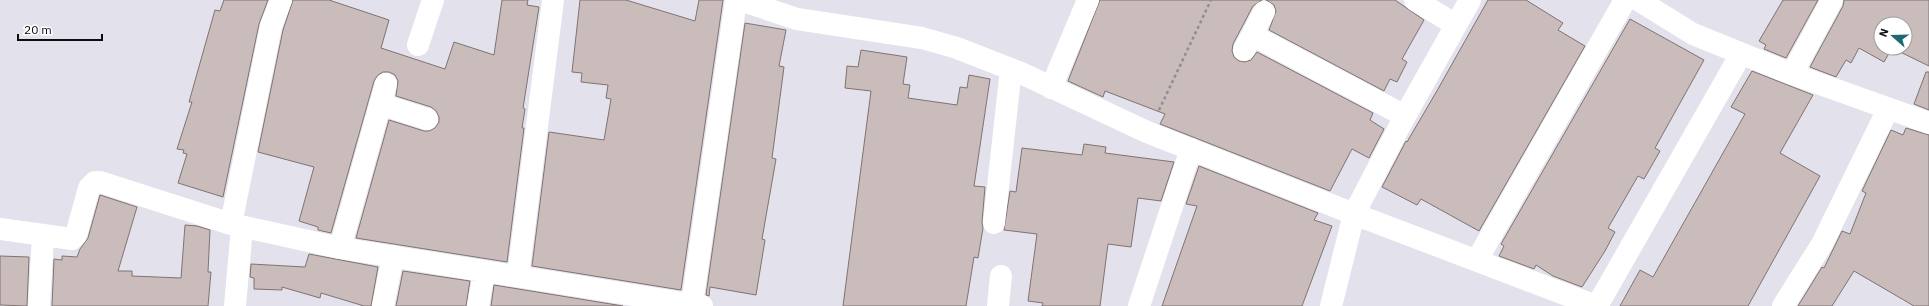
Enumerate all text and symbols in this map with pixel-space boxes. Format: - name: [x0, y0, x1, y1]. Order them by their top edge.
- scale bar: [18, 16, 102, 42]
- north arrow: [1873, 16, 1913, 56]
- text: 20 m: [24, 22, 52, 37]
- text: N: [1876, 26, 1892, 39]

